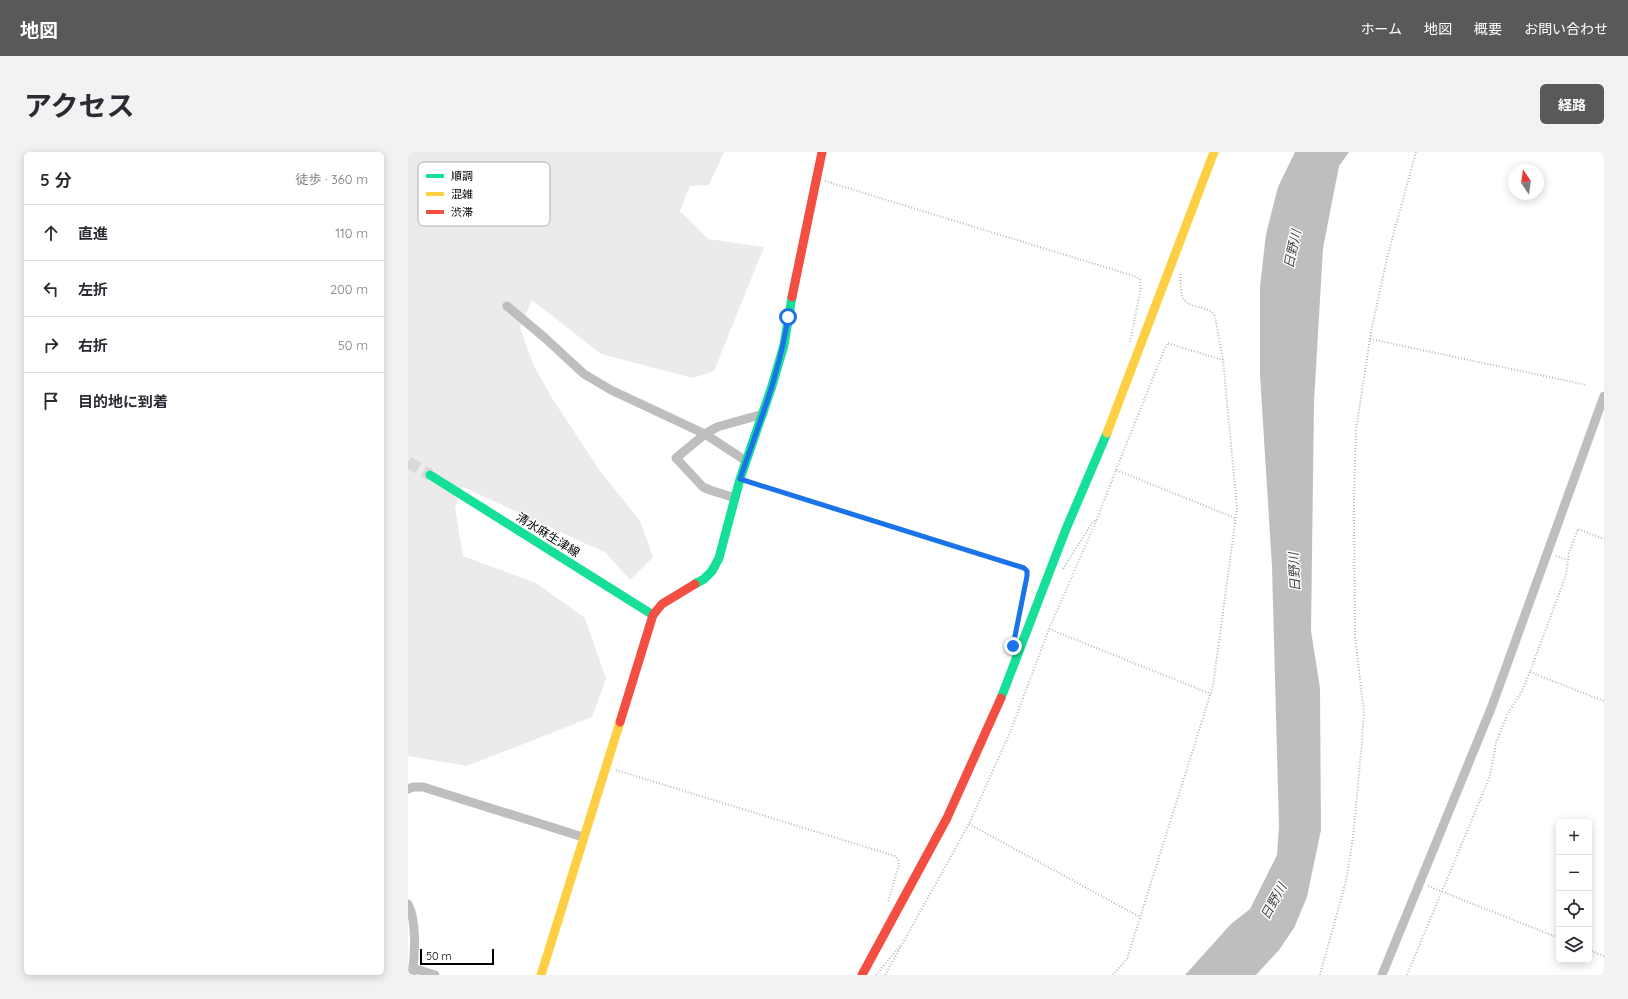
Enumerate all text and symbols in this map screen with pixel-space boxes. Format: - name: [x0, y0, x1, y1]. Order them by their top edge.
- text: 地図: [20, 18, 58, 42]
- text: ホーム: [1360, 20, 1402, 38]
- text: 地図: [1424, 20, 1452, 38]
- text: 概要: [1474, 20, 1502, 38]
- text: お問い合わせ: [1524, 20, 1608, 38]
- button: 経路: [1540, 84, 1604, 124]
- text: アクセス: [24, 88, 135, 123]
- legend: [418, 162, 550, 226]
- north arrow: [1508, 164, 1544, 200]
- text: 5 分: [40, 169, 72, 190]
- text: 順調: [451, 169, 473, 183]
- text: 徒歩 · 360 m: [295, 171, 368, 187]
- text: 混雑: [451, 187, 473, 201]
- text: 渋滞: [451, 205, 473, 219]
- icon: ahead: [40, 222, 62, 244]
- text: 直進: [78, 224, 108, 243]
- text: 110 m: [335, 225, 368, 241]
- water label: 日野川: [1280, 226, 1304, 270]
- icon: left: [40, 278, 62, 300]
- text: 左折: [78, 280, 108, 299]
- text: 200 m: [330, 281, 368, 297]
- route start: [779, 308, 797, 326]
- icon: right: [40, 334, 62, 356]
- text: 右折: [78, 336, 108, 355]
- text: 50 m: [338, 337, 368, 353]
- icon: arrive: [40, 390, 62, 412]
- text: 目的地に到着: [78, 392, 168, 411]
- street label: 清水麻生津線: [514, 509, 583, 560]
- water label: 日野川: [1285, 550, 1303, 592]
- route end: [1004, 637, 1022, 655]
- map controls: [1556, 819, 1592, 963]
- button: +: [1556, 819, 1592, 855]
- button: −: [1556, 855, 1592, 891]
- water label: 日野川: [1257, 878, 1290, 922]
- button: locate: [1556, 891, 1592, 927]
- button: layers: [1556, 927, 1592, 963]
- scale bar: [420, 947, 494, 966]
- text: 50 m: [426, 949, 452, 963]

